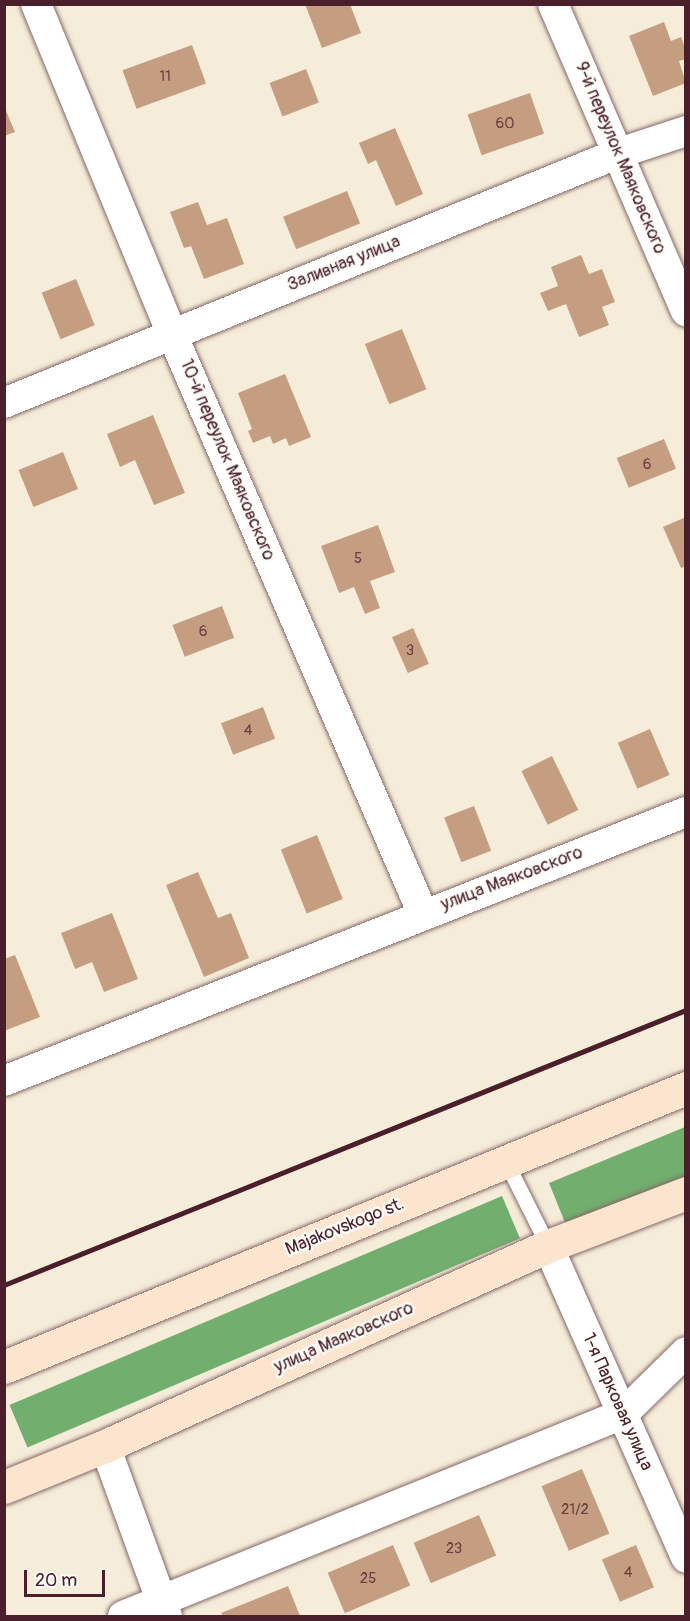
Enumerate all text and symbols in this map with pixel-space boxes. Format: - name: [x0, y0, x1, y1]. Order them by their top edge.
- street label: 9-й переулок Маяковского: [570, 59, 670, 257]
- house number: 11: [159, 68, 171, 86]
- house number: 60: [496, 115, 514, 133]
- street label: Заливная улица: [284, 232, 404, 296]
- street label: 10-й переулок Маяковского: [175, 356, 279, 564]
- house number: 6: [643, 456, 651, 474]
- house number: 5: [354, 550, 362, 568]
- house number: 6: [199, 623, 207, 641]
- house number: 3: [406, 642, 414, 660]
- house number: 4: [244, 722, 252, 740]
- street label: улица Маяковского: [438, 842, 586, 916]
- street label: Majakovskogo st.: [282, 1193, 408, 1261]
- street label: улица Маяковского: [271, 1298, 417, 1378]
- street label: 1-я Парковая улица: [577, 1330, 657, 1474]
- house number: 21/2: [561, 1501, 589, 1519]
- house number: 23: [446, 1540, 462, 1558]
- scale bar: [27, 1558, 108, 1596]
- house number: 4: [624, 1564, 632, 1582]
- text: 20 m: [35, 1569, 77, 1592]
- house number: 25: [360, 1570, 376, 1588]

